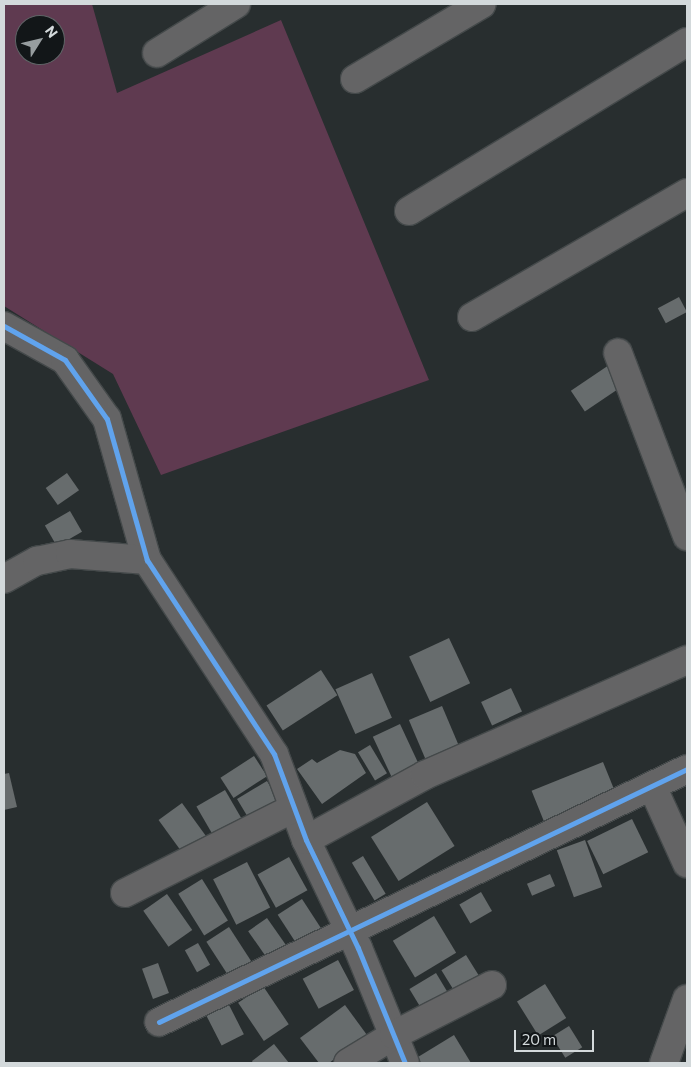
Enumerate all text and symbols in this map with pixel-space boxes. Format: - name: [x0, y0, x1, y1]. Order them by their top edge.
- north arrow: [15, 15, 65, 65]
- text: N: [42, 22, 62, 41]
- scale bar: [516, 1020, 596, 1052]
- text: 20 m: [522, 1030, 556, 1048]

